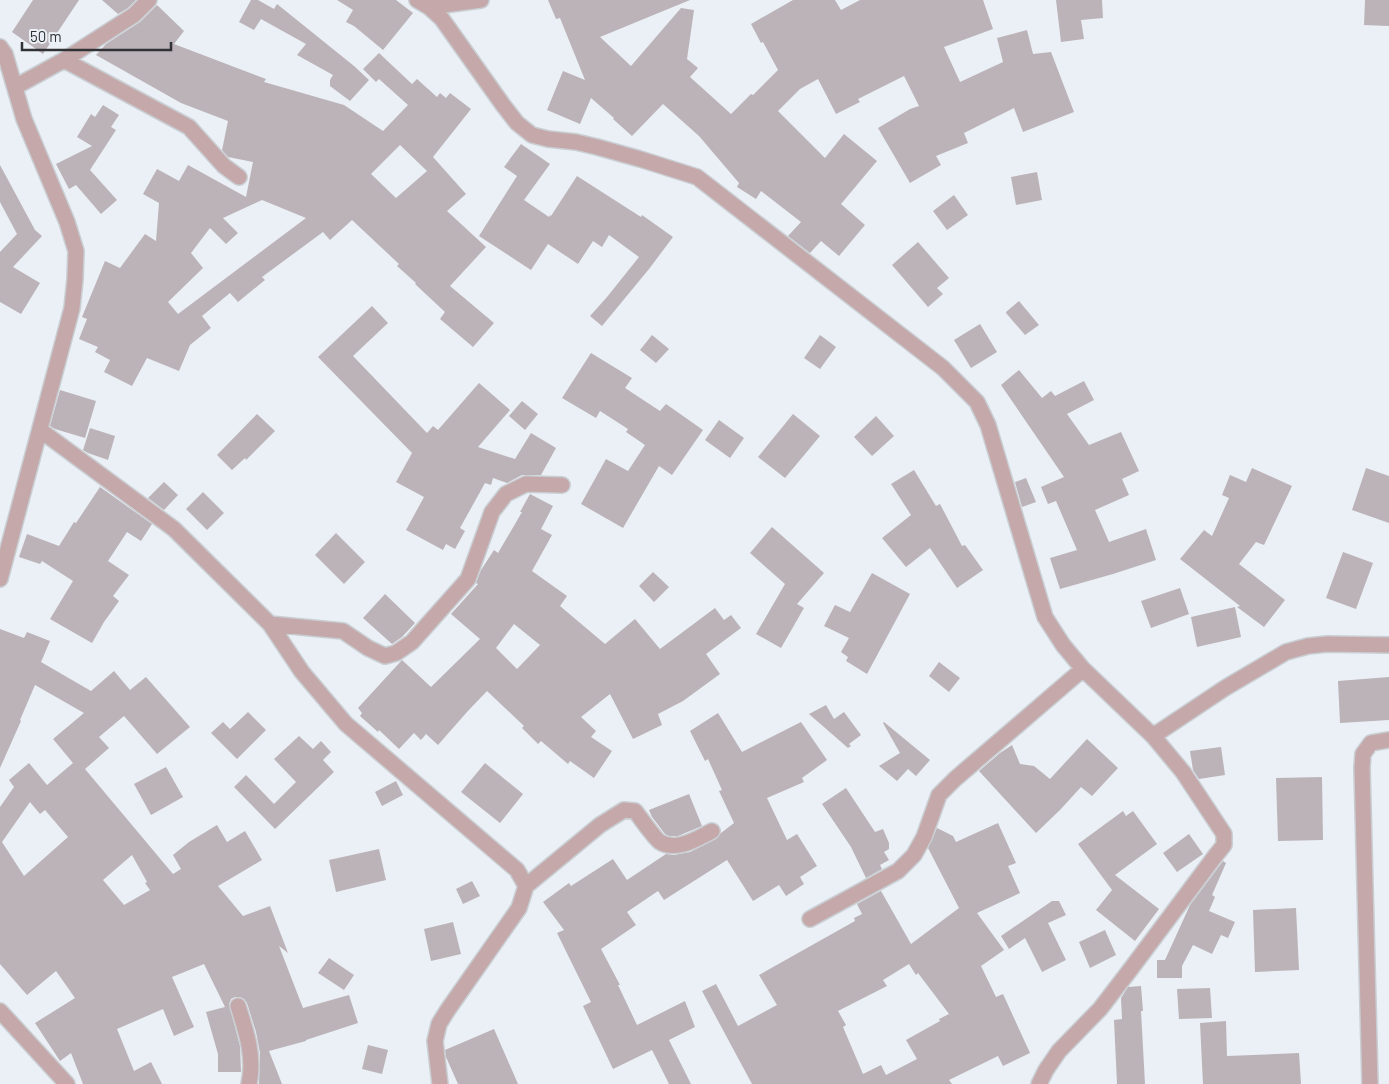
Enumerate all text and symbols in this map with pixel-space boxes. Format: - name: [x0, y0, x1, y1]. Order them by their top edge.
- scale bar: [22, 20, 171, 52]
- text: 50 m: [30, 27, 62, 45]

